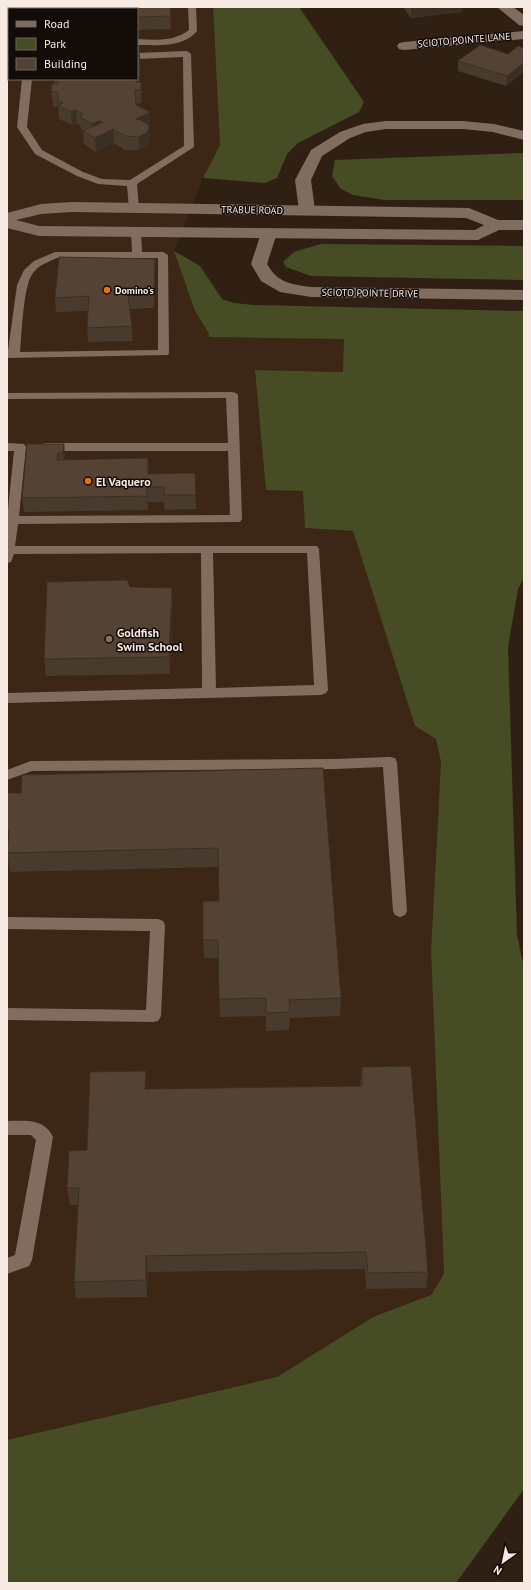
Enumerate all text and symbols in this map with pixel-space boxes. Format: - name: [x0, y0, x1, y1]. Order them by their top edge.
- legend: [8, 8, 138, 80]
- text: Road: [44, 16, 69, 31]
- street label: SCIOTO POINTE LANE: [417, 29, 511, 51]
- text: Park: [44, 36, 66, 51]
- text: Building: [44, 56, 87, 71]
- street label: TRABUE ROAD: [221, 203, 283, 217]
- place label: Domino's: [115, 284, 154, 297]
- marker: Domino's: [102, 285, 112, 295]
- street label: SCIOTO POINTE DRIVE: [321, 286, 419, 300]
- place label: El Vaquero: [96, 474, 151, 489]
- marker: El Vaquero: [83, 476, 93, 486]
- place label: Goldfish Swim School: [117, 625, 183, 654]
- marker: Goldfish Swim School: [104, 634, 114, 644]
- north arrow: [483, 1542, 523, 1582]
- text: N: [491, 1563, 504, 1578]

